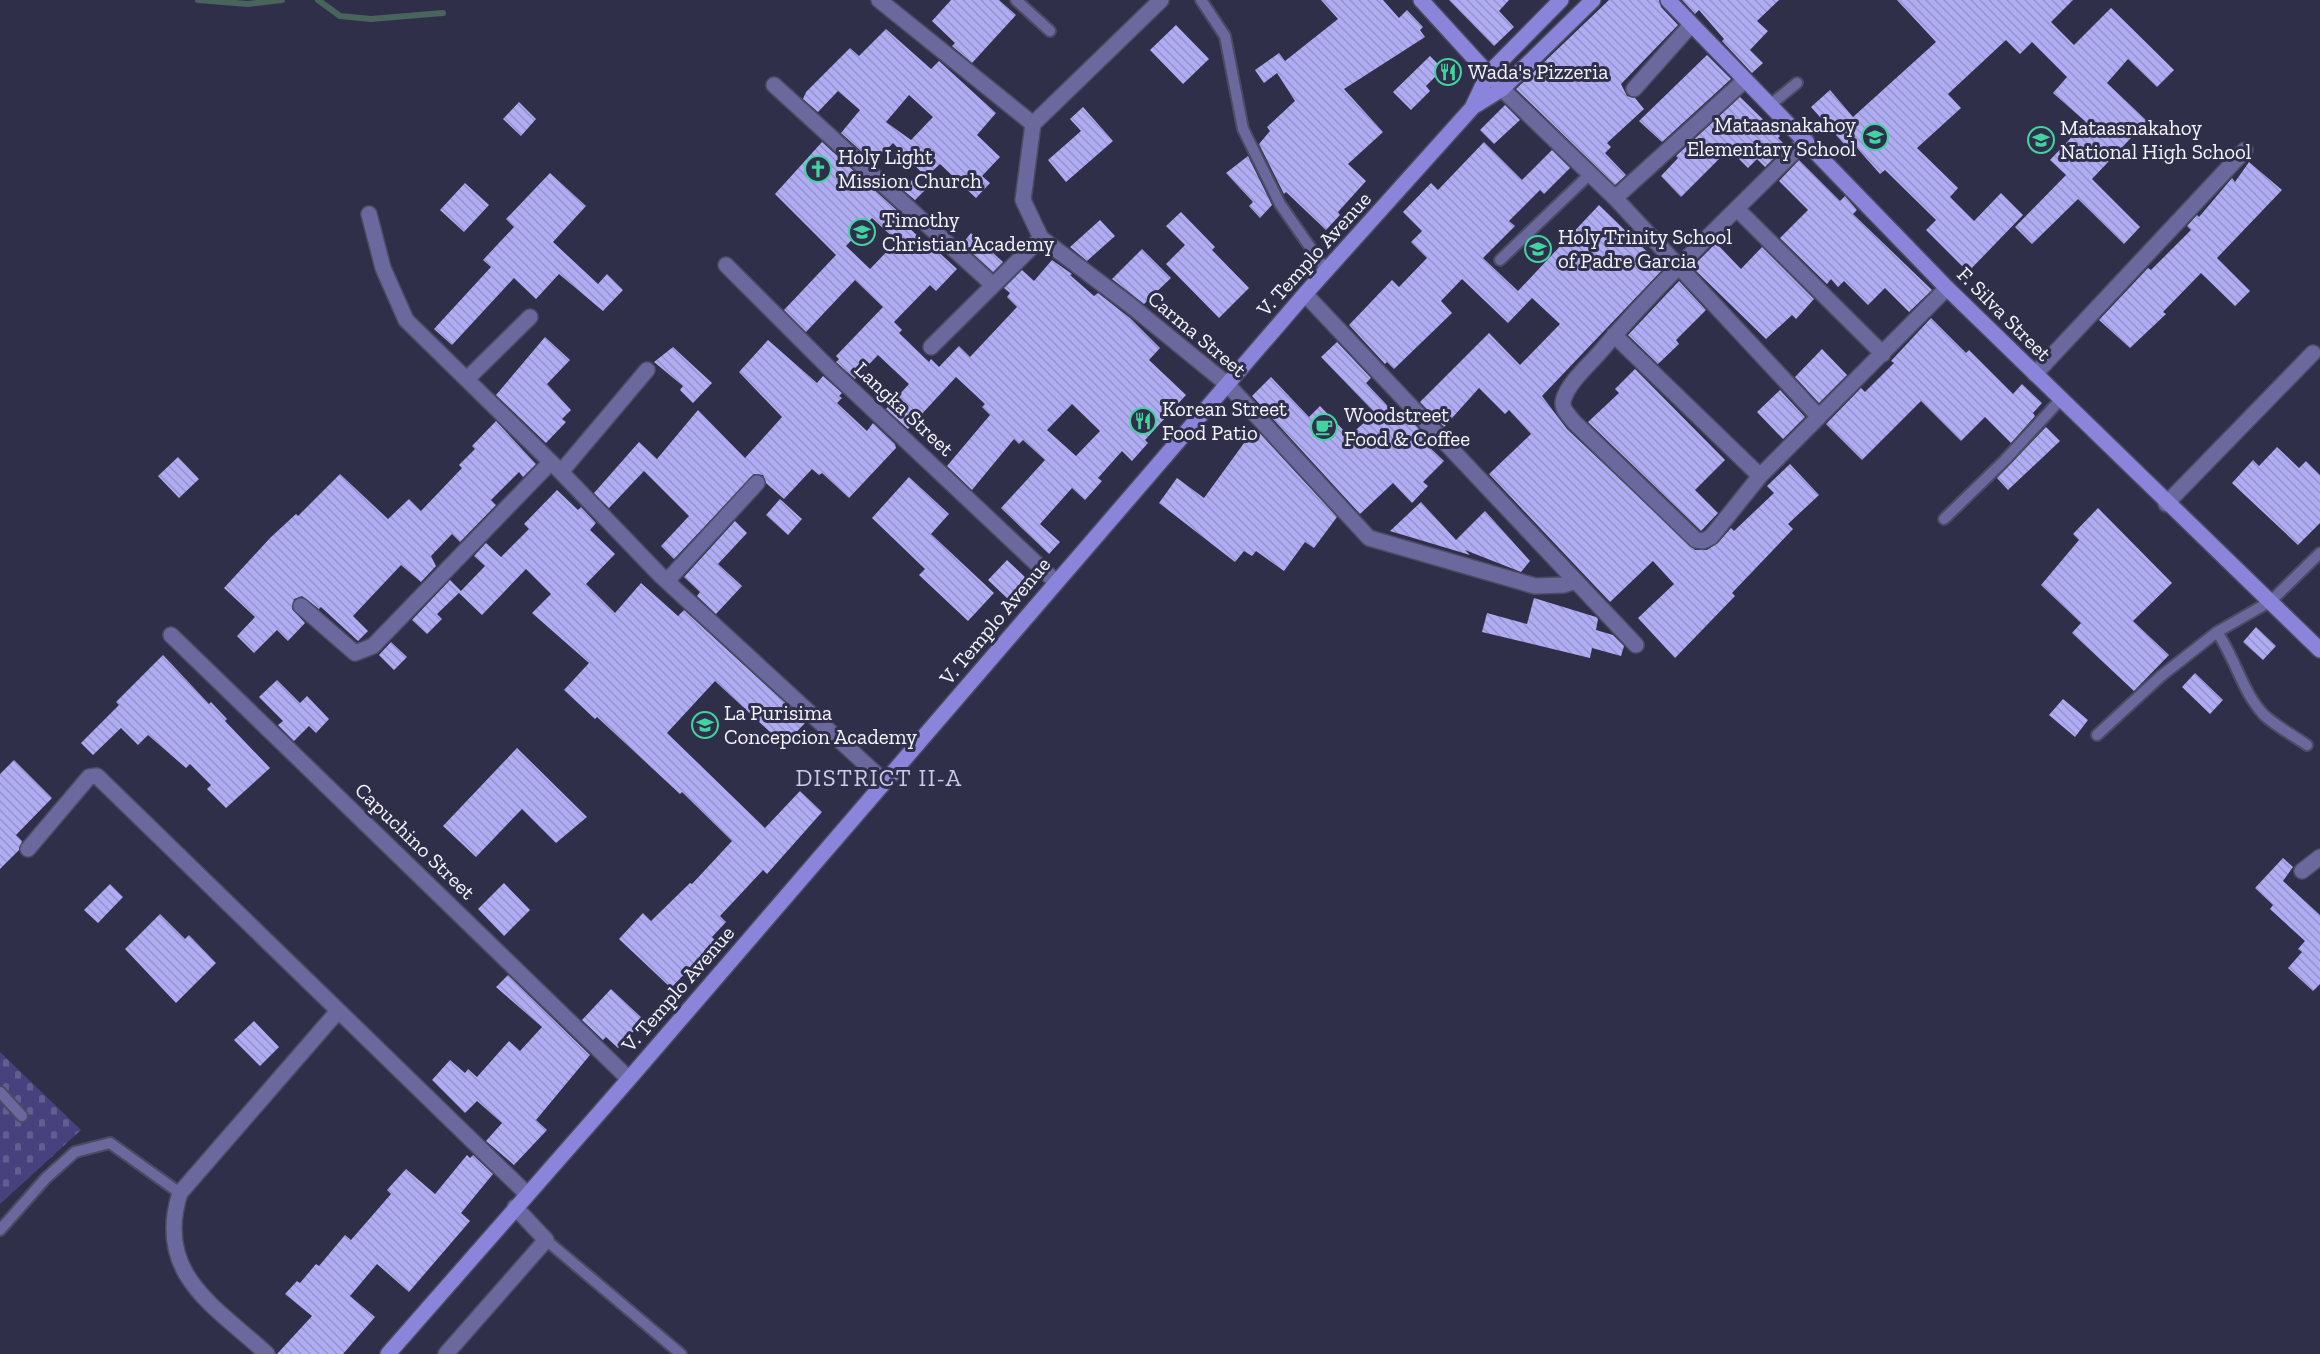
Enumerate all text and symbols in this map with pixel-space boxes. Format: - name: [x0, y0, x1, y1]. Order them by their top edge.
- restaurant icon: Wada's Pizzeria: [1433, 57, 1463, 87]
- place label: Wada's Pizzeria: [1468, 59, 1608, 84]
- place label: Mataasnakahoy Elementary School: [1687, 112, 1856, 161]
- place label: Mataasnakahoy National High School: [2060, 115, 2252, 164]
- school or university icon: Mataasnakahoy Elementary School: [1860, 122, 1890, 152]
- school or university icon: Mataasnakahoy National High School: [2026, 125, 2056, 155]
- place label: Holy Light Mission Church: [838, 144, 982, 193]
- church icon: Holy Light Mission Church: [803, 154, 833, 184]
- street label: V. Templo Avenue: [1250, 186, 1376, 322]
- place label: Timothy Christian Academy: [882, 207, 1054, 256]
- school or university icon: Timothy Christian Academy: [847, 217, 877, 247]
- place label: Holy Trinity School of Padre Garcia: [1558, 224, 1732, 273]
- school or university icon: Holy Trinity School of Padre Garcia: [1523, 234, 1553, 264]
- street label: F. Silva Street: [1952, 261, 2057, 366]
- street label: Carma Street: [1143, 285, 1252, 382]
- street label: Langka Street: [850, 356, 959, 461]
- place label: Korean Street Food Patio: [1162, 396, 1287, 445]
- place label: Woodstreet Food & Coffee: [1344, 402, 1470, 451]
- restaurant icon: Korean Street Food Patio: [1128, 406, 1158, 436]
- cafe icon: Woodstreet Food & Coffee: [1309, 412, 1339, 442]
- street label: V. Templo Avenue: [933, 552, 1055, 690]
- place label: La Purisima Concepcion Academy: [724, 700, 917, 749]
- school or university icon: La Purisima Concepcion Academy: [690, 710, 720, 740]
- district label: DISTRICT II-A: [795, 763, 963, 792]
- street label: Capuchino Street: [350, 777, 481, 904]
- street label: V. Templo Avenue: [615, 920, 739, 1058]

